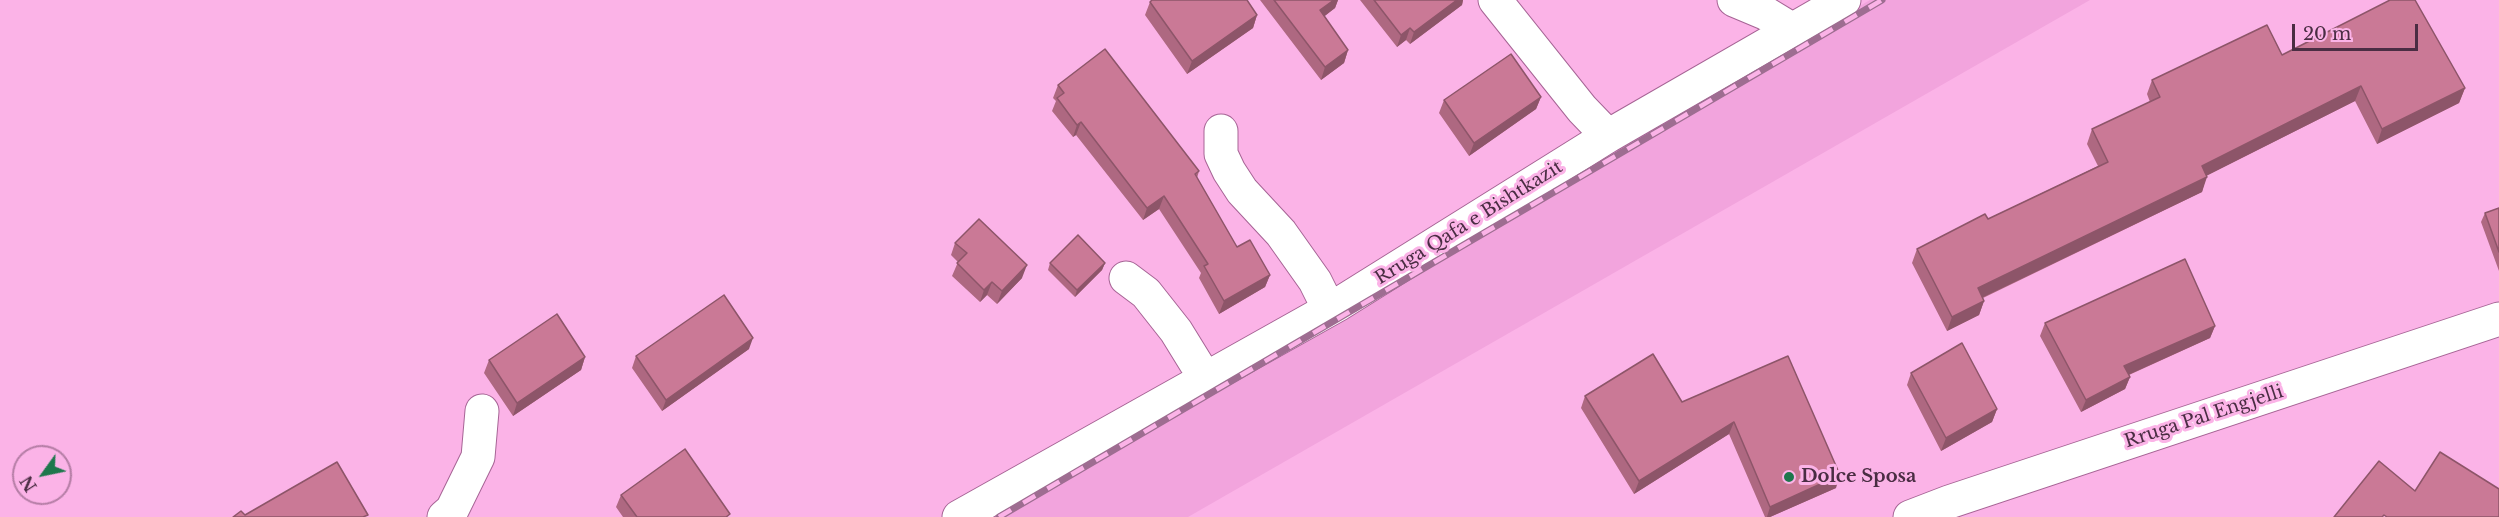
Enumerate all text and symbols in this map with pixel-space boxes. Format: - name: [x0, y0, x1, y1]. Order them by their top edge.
- scale bar: [2295, 12, 2421, 50]
- text: 20 m: [2303, 23, 2351, 45]
- street label: Rruga Qafa e Bishtkazit: [1371, 156, 1567, 290]
- street label: Rruga Pal Engjelli: [2122, 381, 2286, 453]
- north arrow: [12, 445, 72, 505]
- place label: Dolce Sposa: [1801, 466, 1916, 488]
- marker: Dolce Sposa: [1782, 470, 1796, 484]
- text: N: [16, 472, 41, 495]

